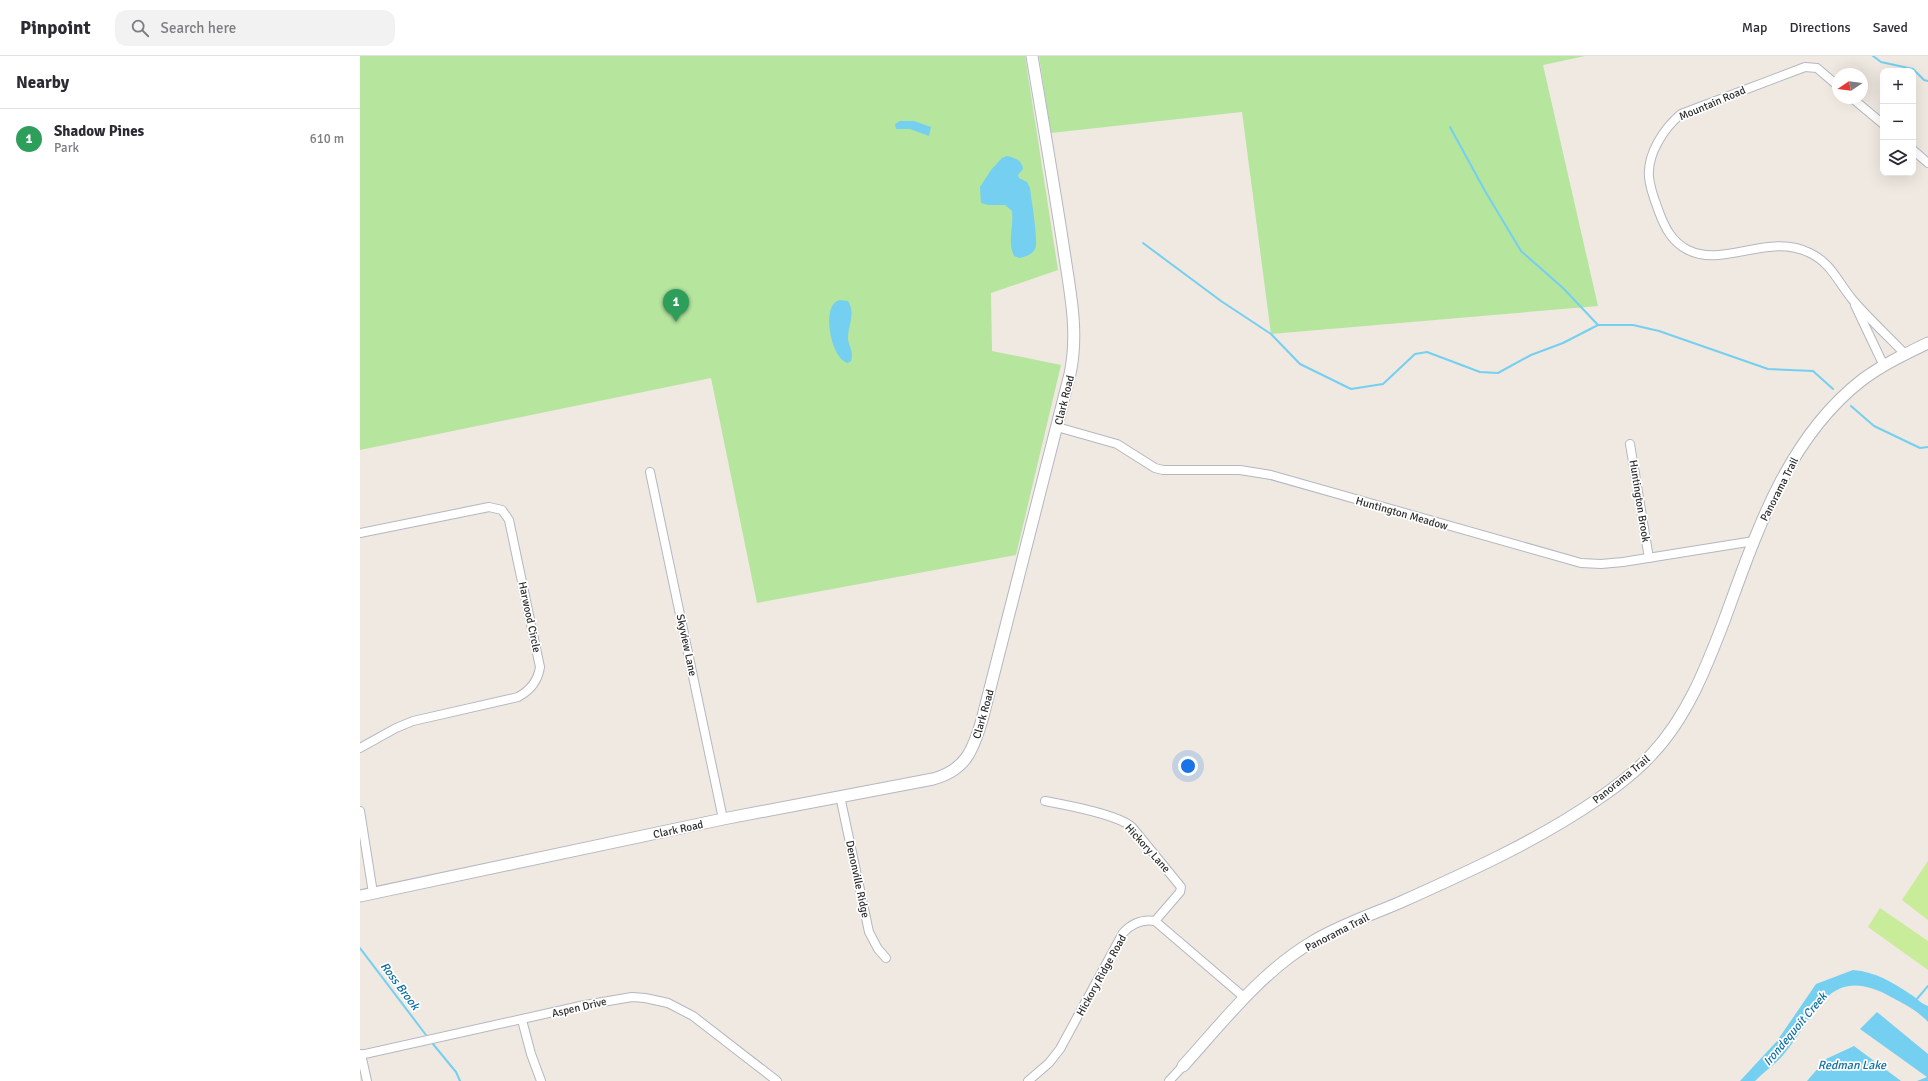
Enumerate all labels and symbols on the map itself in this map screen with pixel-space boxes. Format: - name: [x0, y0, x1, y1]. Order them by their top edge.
- north arrow: [1832, 68, 1868, 104]
- street label: Mountain Road: [1677, 84, 1748, 123]
- pin: 1: [663, 289, 689, 322]
- street label: Clark Road: [1052, 374, 1077, 426]
- street label: Panorama Trail: [1758, 455, 1801, 523]
- street label: Huntington Brook: [1627, 459, 1653, 544]
- street label: Huntington Meadow: [1354, 494, 1450, 533]
- street label: Harwood Circle: [516, 581, 543, 654]
- street label: Skyview Lane: [674, 613, 699, 677]
- street label: Clark Road: [970, 688, 997, 740]
- street label: Panorama Trail: [1590, 752, 1653, 807]
- your location: [1178, 756, 1198, 776]
- street label: Clark Road: [652, 818, 705, 841]
- street label: Hickory Lane: [1122, 821, 1173, 875]
- street label: Denonville Ridge: [843, 839, 872, 919]
- street label: Panorama Trail: [1303, 911, 1371, 954]
- street label: Hickory Ridge Road: [1074, 932, 1129, 1018]
- water label: Ross Brook: [377, 959, 423, 1014]
- water label: Irondequoit Creek: [1760, 989, 1831, 1069]
- street label: Aspen Drive: [550, 995, 608, 1020]
- water label: Redman Lake: [1818, 1058, 1887, 1073]

